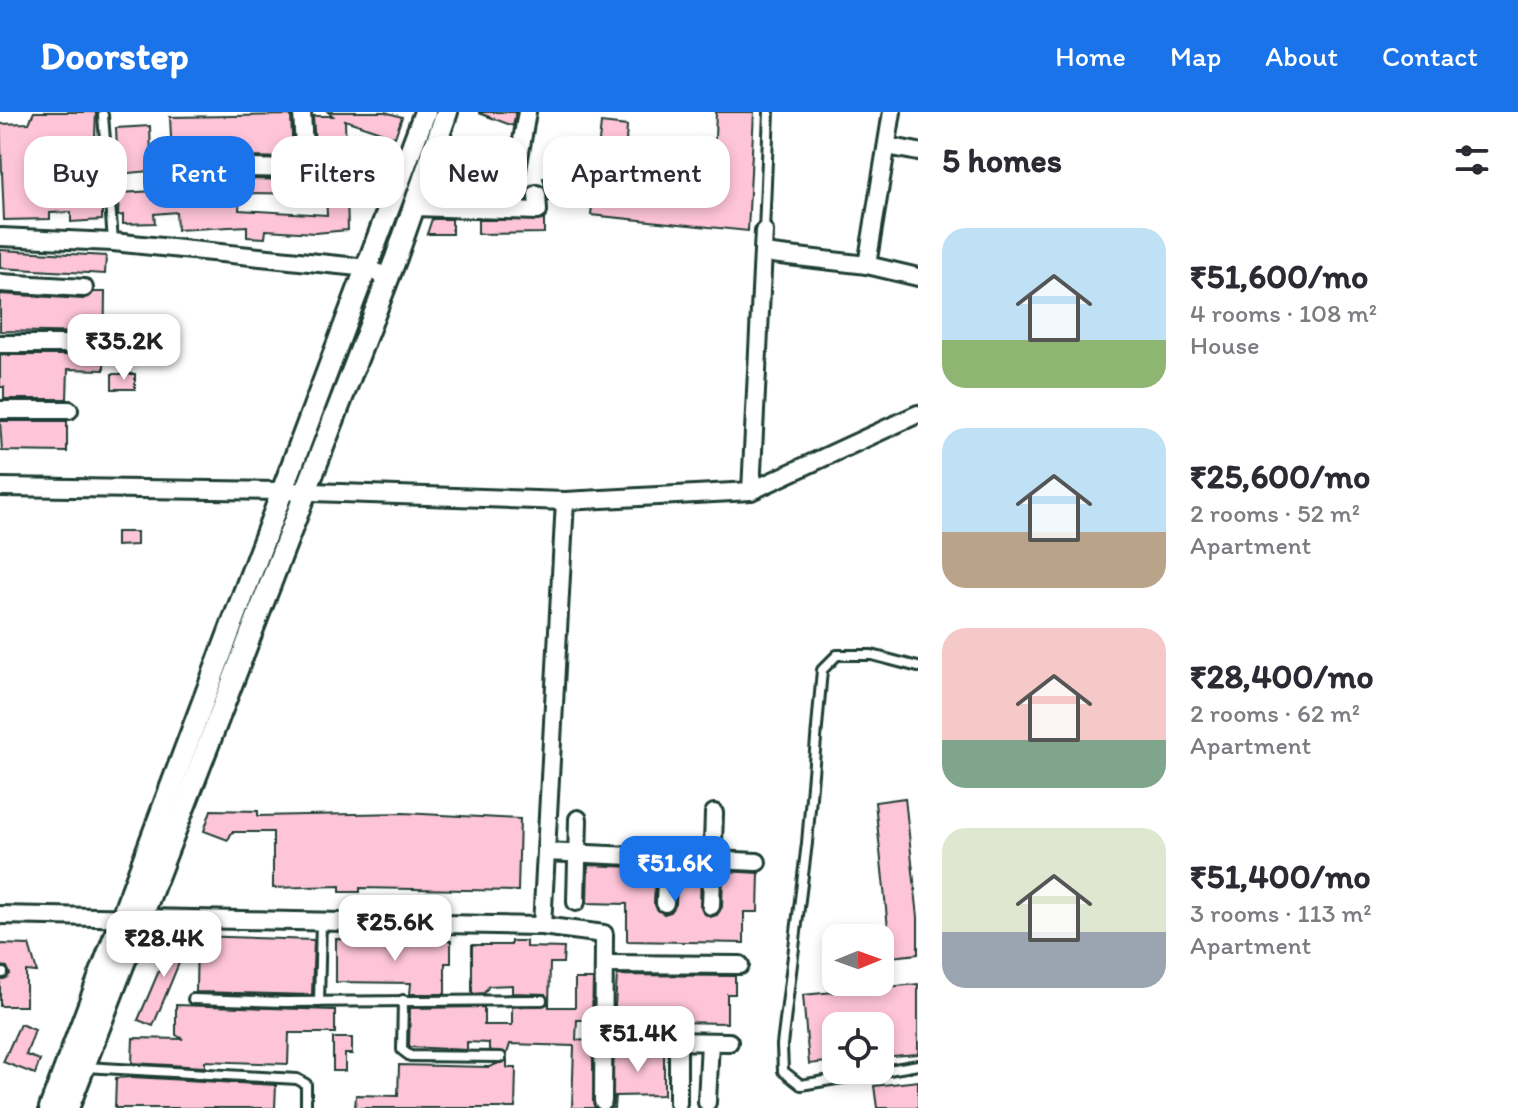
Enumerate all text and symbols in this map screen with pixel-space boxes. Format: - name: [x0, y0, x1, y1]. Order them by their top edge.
- text: Doorstep: [40, 33, 189, 79]
- text: Home: [1055, 39, 1126, 73]
- text: Map: [1170, 39, 1221, 73]
- text: About: [1265, 39, 1338, 73]
- text: Contact: [1382, 39, 1478, 73]
- chip: Buy: [24, 136, 127, 208]
- chip: Rent: [143, 136, 255, 208]
- chip: Filters: [271, 136, 404, 208]
- chip: New: [420, 136, 527, 208]
- chip: Apartment: [543, 136, 730, 208]
- icon: filters: [1450, 138, 1494, 182]
- text: 5 homes: [942, 140, 1062, 181]
- text: ₹51,600/mo: [1190, 256, 1368, 297]
- icon: home: [1006, 260, 1102, 356]
- text: 4 rooms · 108 m²: [1190, 297, 1377, 329]
- pin: ₹35.2K: [59, 314, 189, 382]
- text: ₹35.2K: [85, 324, 163, 356]
- text: House: [1190, 329, 1260, 361]
- text: ₹25,600/mo: [1190, 456, 1370, 497]
- icon: home: [1006, 460, 1102, 556]
- text: 2 rooms · 52 m²: [1190, 497, 1360, 529]
- text: Apartment: [1190, 529, 1311, 561]
- text: ₹28,400/mo: [1190, 656, 1374, 697]
- icon: home: [1006, 660, 1102, 756]
- text: 2 rooms · 62 m²: [1190, 697, 1360, 729]
- text: Apartment: [1190, 729, 1311, 761]
- pin: ₹51.6K: [610, 836, 740, 904]
- text: ₹51.6K: [637, 846, 713, 878]
- text: ₹51,400/mo: [1190, 856, 1371, 897]
- icon: home: [1006, 860, 1102, 956]
- pin: ₹25.6K: [330, 895, 460, 963]
- text: 3 rooms · 113 m²: [1190, 897, 1372, 929]
- text: ₹25.6K: [357, 905, 433, 937]
- pin: ₹28.4K: [99, 911, 229, 979]
- text: ₹28.4K: [124, 921, 204, 953]
- north arrow: [822, 924, 894, 996]
- map controls: [822, 924, 894, 1084]
- text: Apartment: [1190, 929, 1311, 961]
- pin: ₹51.4K: [573, 1006, 703, 1074]
- button: locate: [822, 1012, 894, 1084]
- text: ₹51.4K: [599, 1016, 677, 1048]

